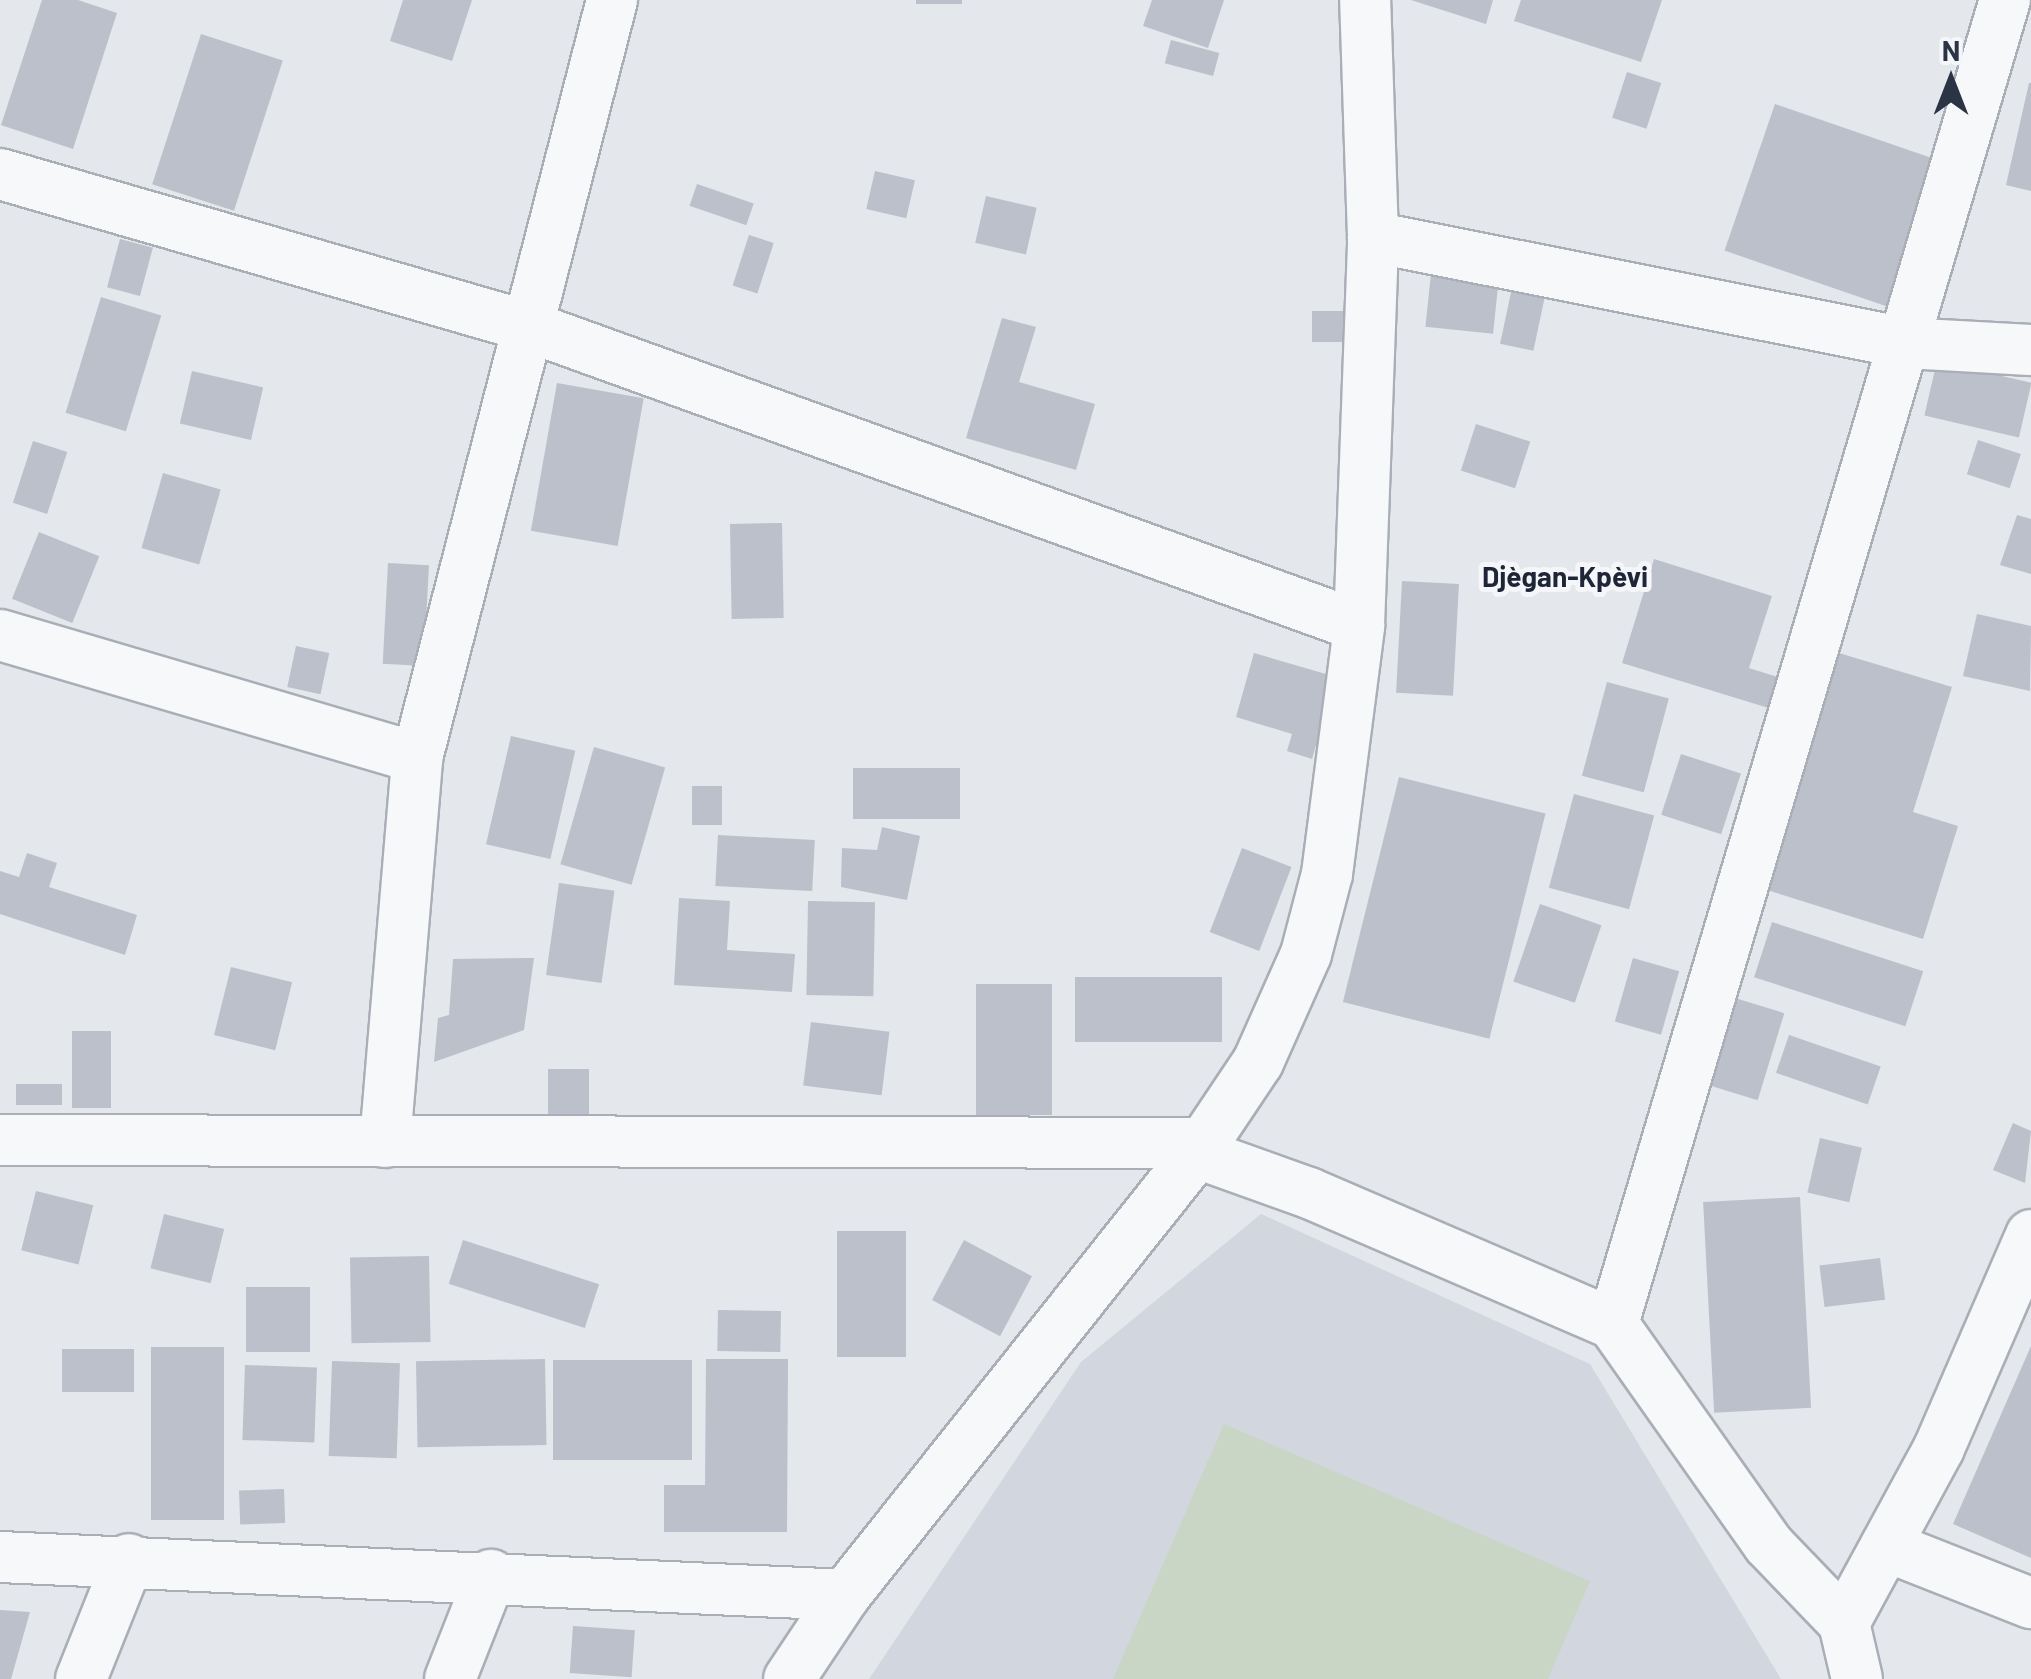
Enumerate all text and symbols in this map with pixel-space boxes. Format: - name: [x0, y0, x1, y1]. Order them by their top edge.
- north arrow: [1901, 30, 2001, 130]
- text: N: [1942, 33, 1960, 67]
- district label: Djègan-Kpèvi: [1482, 559, 1648, 593]

